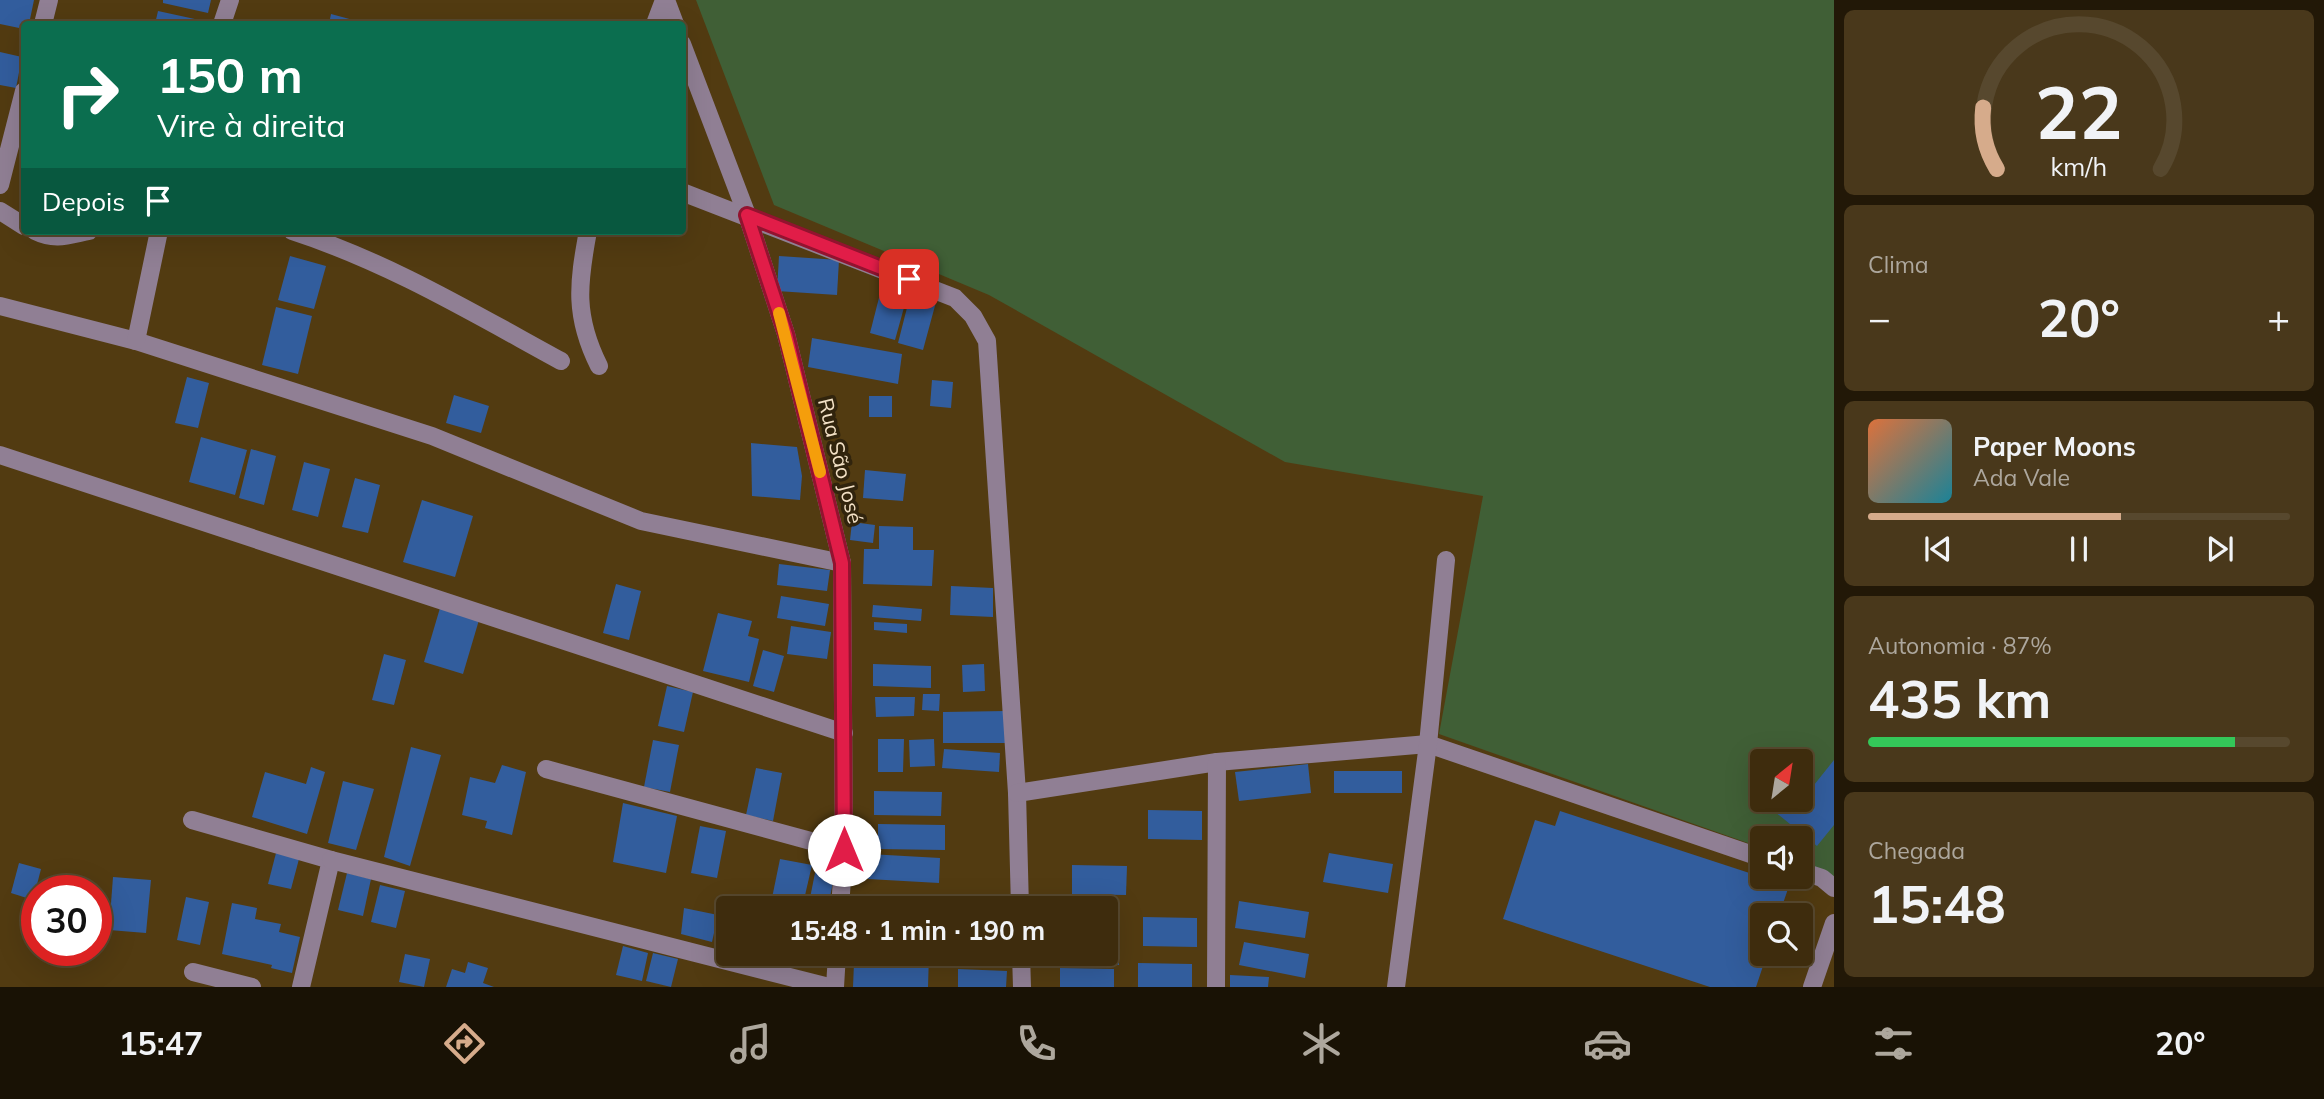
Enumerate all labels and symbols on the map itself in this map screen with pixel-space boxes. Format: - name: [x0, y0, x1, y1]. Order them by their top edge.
- pin: [879, 249, 939, 309]
- street label: Rua São José: [813, 395, 869, 526]
- north arrow: [1750, 749, 1813, 812]
- position arrow: [807, 813, 881, 887]
- speed limit sign: 30: [21, 875, 112, 966]

